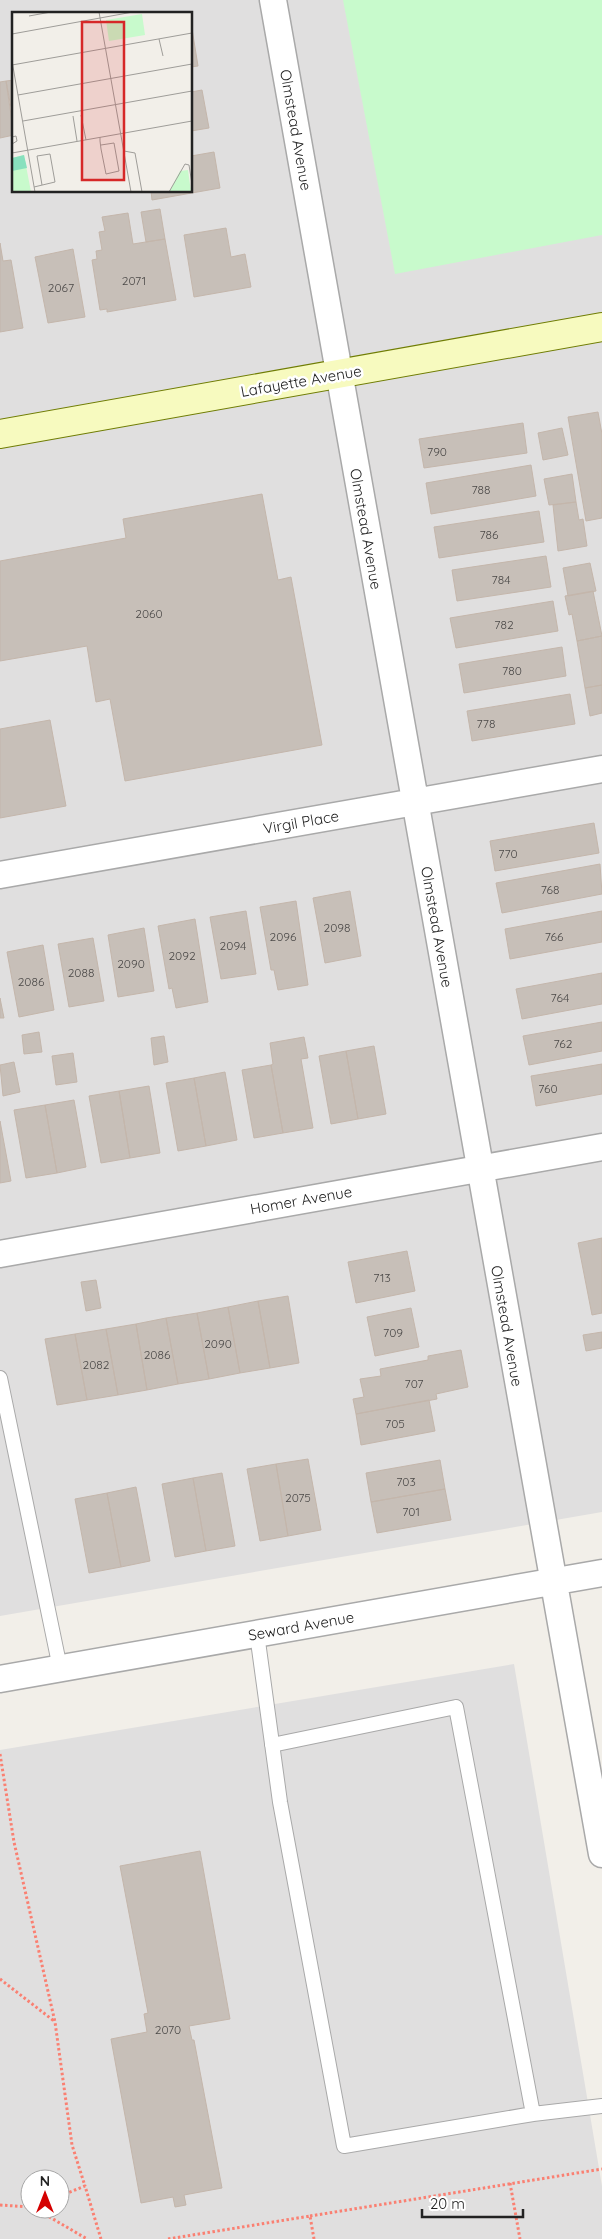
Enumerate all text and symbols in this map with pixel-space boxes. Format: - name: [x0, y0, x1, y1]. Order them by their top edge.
- inset map: [12, 12, 192, 192]
- street label: Olmstead Avenue: [276, 68, 316, 192]
- house number: 2071: [122, 273, 146, 288]
- house number: 2067: [48, 280, 74, 295]
- street label: Lafayette Avenue: [239, 361, 363, 401]
- house number: 790: [427, 444, 447, 459]
- street label: Olmstead Avenue: [346, 467, 386, 591]
- house number: 788: [471, 482, 491, 497]
- house number: 786: [479, 527, 499, 542]
- house number: 784: [492, 572, 510, 587]
- house number: 2060: [135, 606, 163, 621]
- house number: 782: [494, 617, 514, 632]
- house number: 780: [502, 663, 522, 678]
- house number: 778: [477, 716, 495, 731]
- street label: Virgil Place: [262, 806, 340, 838]
- house number: 770: [498, 846, 518, 861]
- street label: Olmstead Avenue: [417, 865, 457, 989]
- house number: 768: [541, 882, 559, 897]
- house number: 2098: [324, 920, 350, 935]
- house number: 2096: [270, 929, 297, 944]
- house number: 766: [545, 929, 564, 944]
- house number: 2094: [220, 938, 246, 953]
- house number: 2092: [168, 948, 196, 963]
- house number: 2090: [117, 956, 145, 971]
- house number: 2088: [68, 965, 94, 980]
- house number: 2086: [18, 974, 45, 989]
- house number: 764: [551, 990, 569, 1005]
- house number: 762: [554, 1036, 573, 1051]
- house number: 760: [538, 1081, 558, 1096]
- street label: Homer Avenue: [249, 1182, 353, 1218]
- street label: Olmstead Avenue: [487, 1264, 527, 1388]
- house number: 713: [373, 1270, 391, 1285]
- house number: 709: [383, 1325, 403, 1340]
- house number: 2090: [204, 1336, 232, 1351]
- house number: 2086: [144, 1347, 171, 1362]
- house number: 2082: [83, 1357, 110, 1372]
- house number: 707: [405, 1376, 423, 1391]
- house number: 705: [385, 1416, 405, 1431]
- house number: 703: [396, 1474, 416, 1489]
- house number: 2075: [285, 1490, 311, 1505]
- house number: 701: [402, 1504, 420, 1519]
- street label: Seward Avenue: [247, 1607, 355, 1645]
- house number: 2070: [155, 2022, 181, 2037]
- north arrow: [20, 2169, 70, 2219]
- text: N: [40, 2172, 50, 2190]
- scale bar: [422, 2186, 523, 2218]
- text: 20 m: [430, 2194, 465, 2213]

